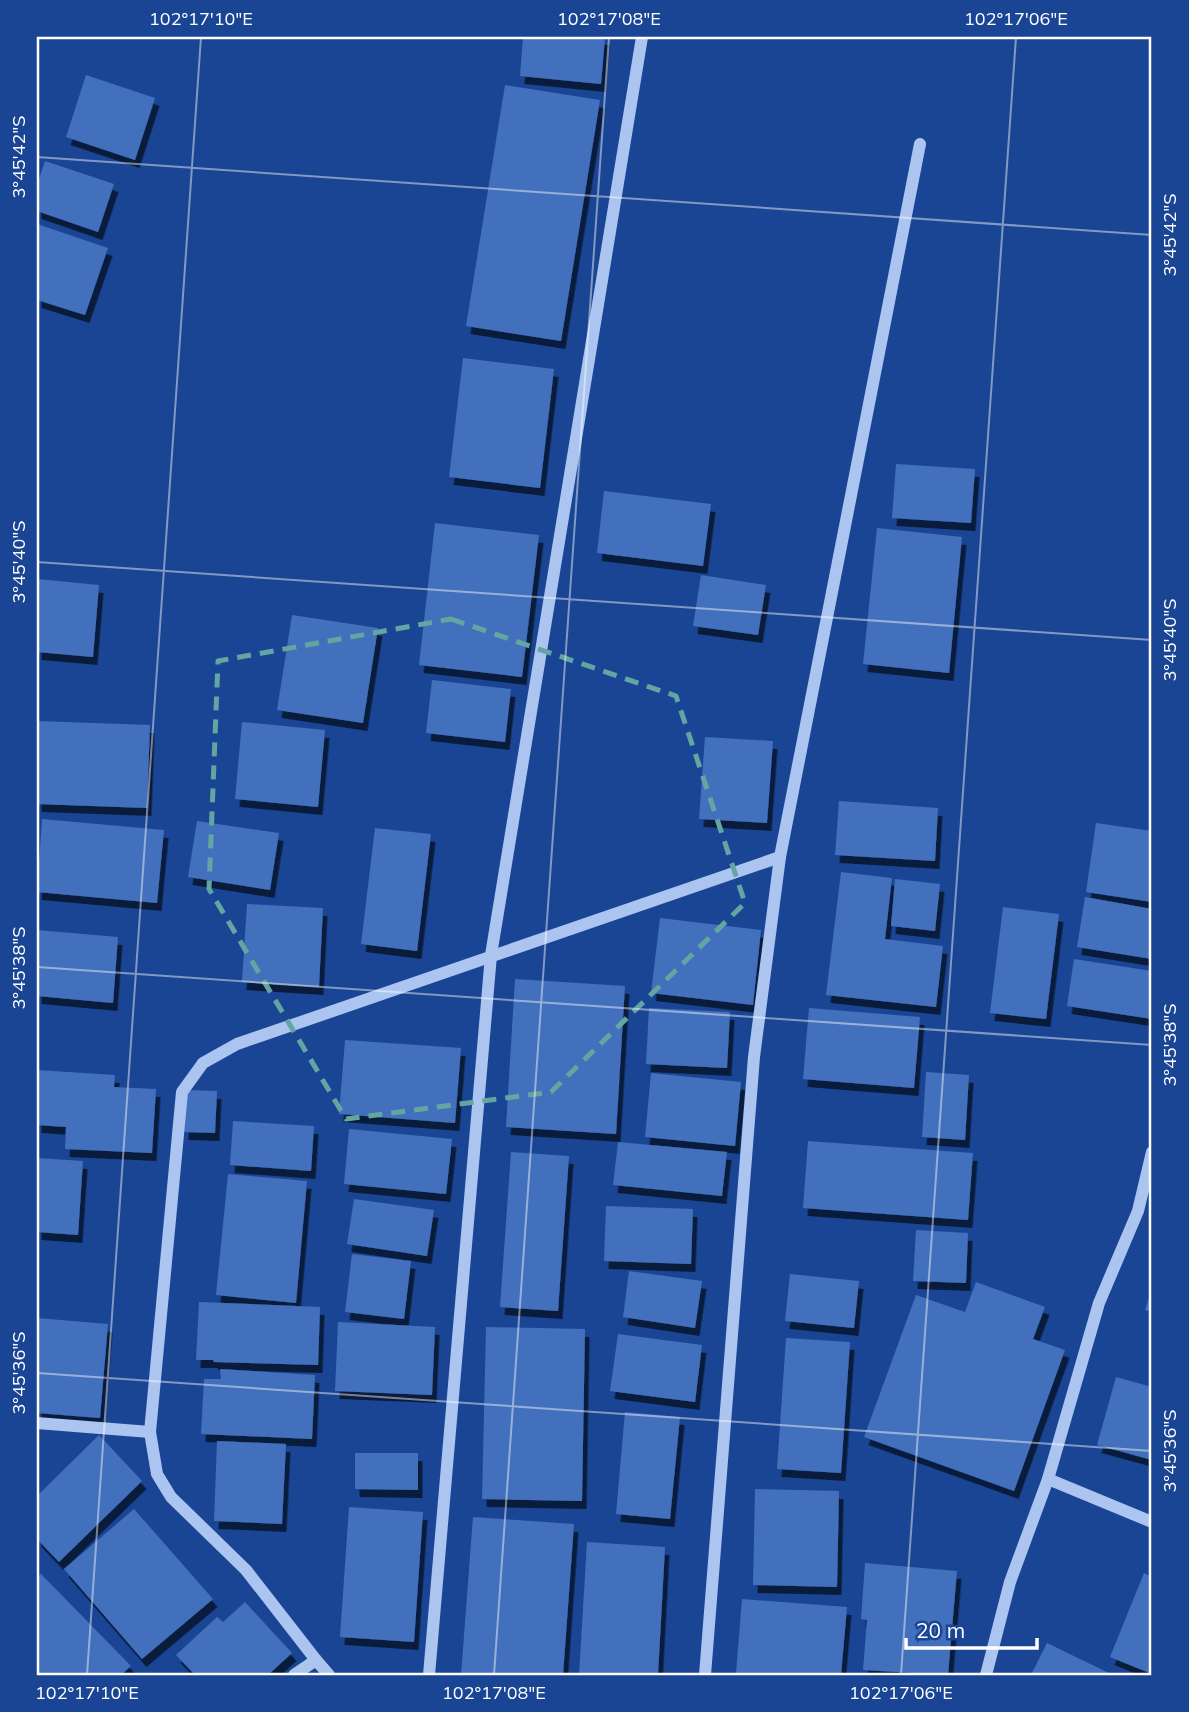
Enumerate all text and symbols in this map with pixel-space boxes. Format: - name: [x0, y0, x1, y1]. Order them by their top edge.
- text: 102°17'10"E: [149, 7, 253, 30]
- text: 102°17'08"E: [557, 7, 661, 30]
- text: 102°17'06"E: [964, 7, 1068, 30]
- text: 3°45'42"S: [7, 116, 30, 198]
- text: 3°45'42"S: [1158, 194, 1181, 276]
- text: 3°45'40"S: [7, 521, 30, 603]
- text: 3°45'40"S: [1158, 599, 1181, 681]
- text: 3°45'38"S: [7, 927, 30, 1009]
- text: 3°45'38"S: [1158, 1004, 1181, 1086]
- text: 3°45'36"S: [7, 1332, 30, 1414]
- text: 3°45'36"S: [1158, 1410, 1181, 1492]
- scale bar: [906, 1607, 1037, 1651]
- text: 20 m: [916, 1617, 965, 1643]
- text: 102°17'10"E: [35, 1681, 139, 1704]
- text: 102°17'08"E: [442, 1681, 546, 1704]
- text: 102°17'06"E: [849, 1681, 953, 1704]

